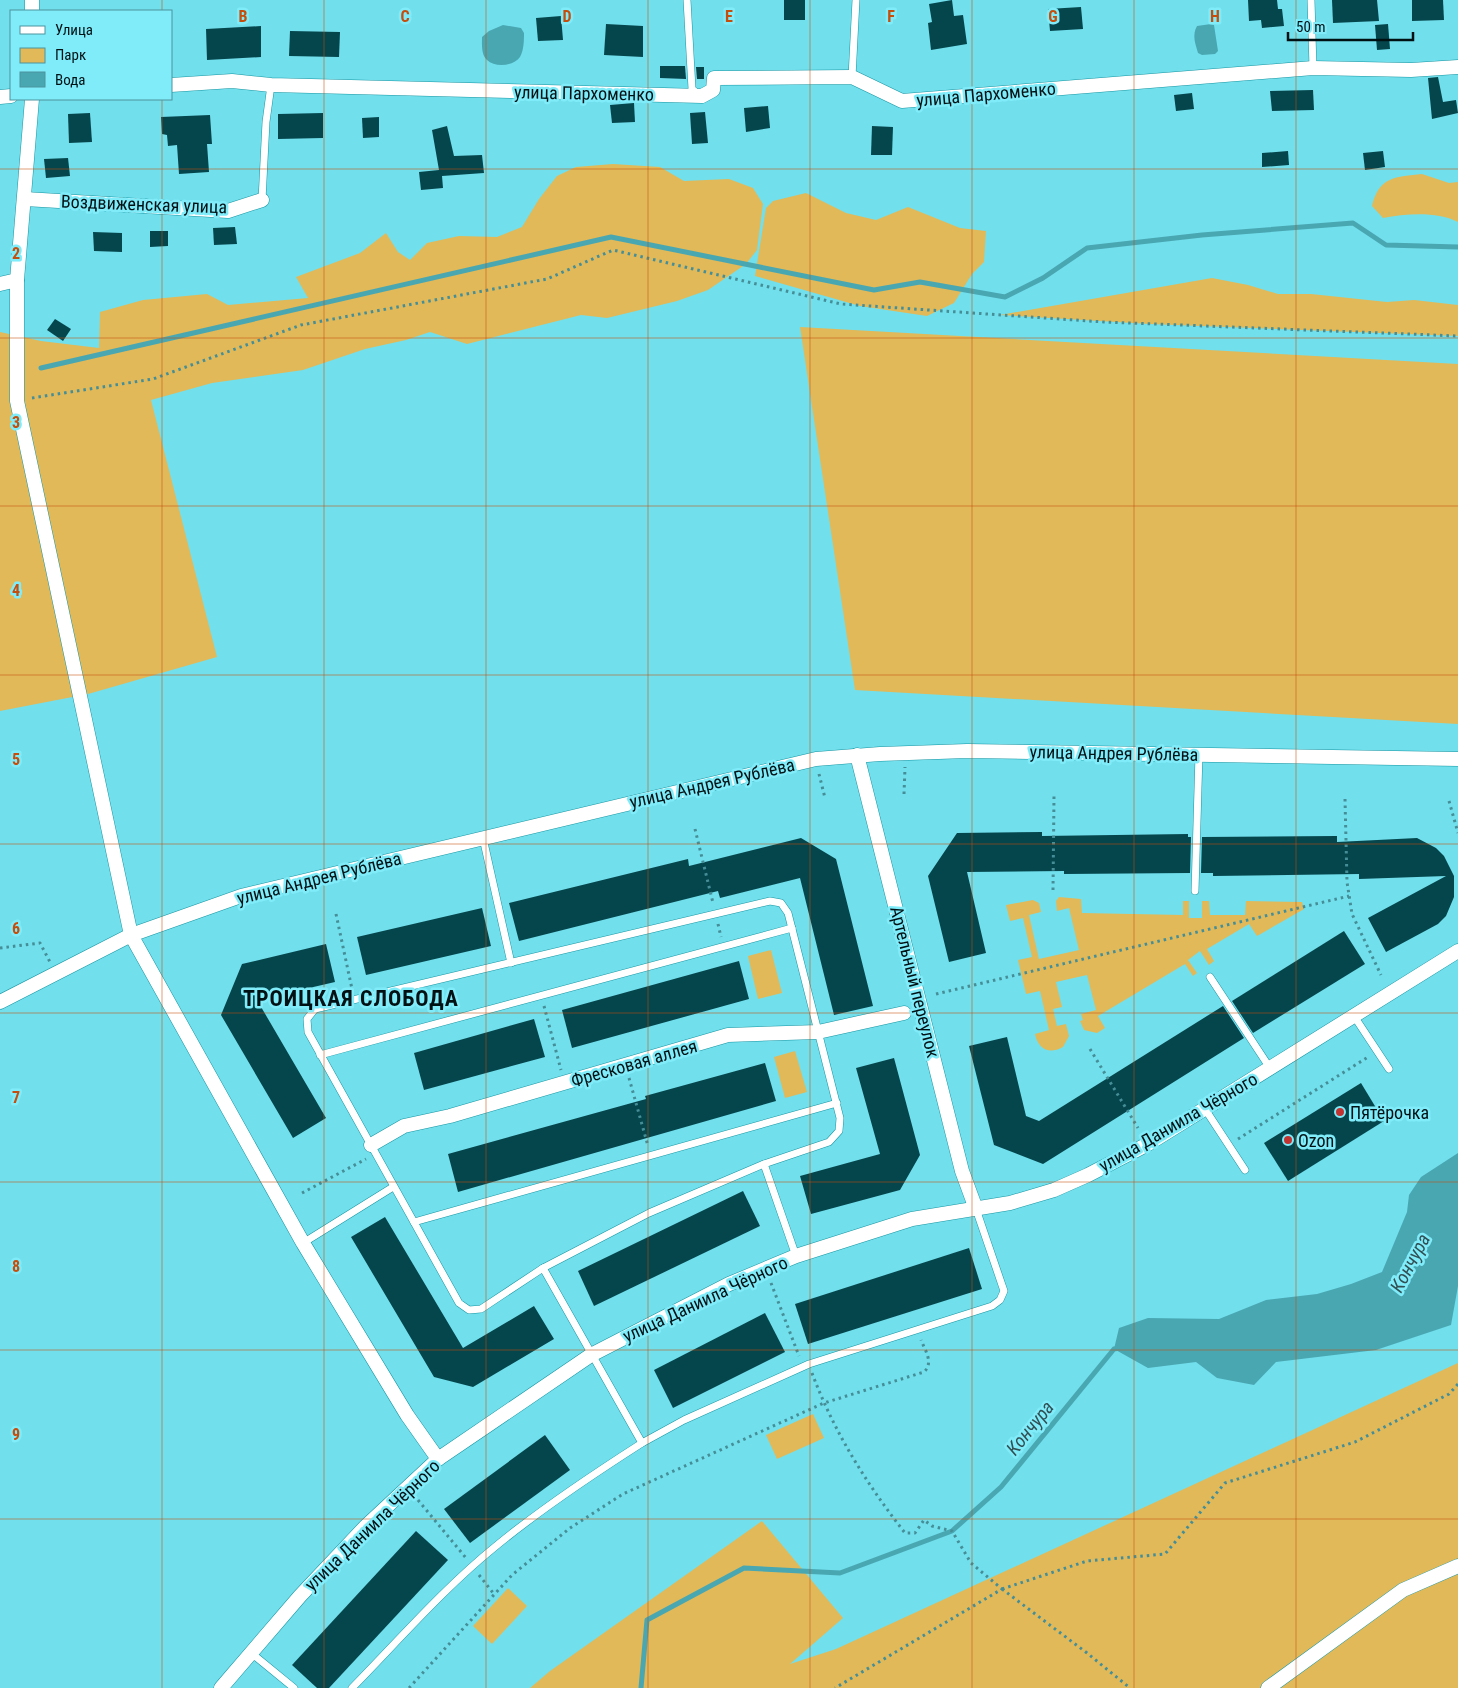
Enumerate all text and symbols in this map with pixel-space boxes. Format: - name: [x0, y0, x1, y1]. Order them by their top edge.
- text: B: [239, 7, 248, 26]
- text: C: [400, 7, 410, 26]
- text: D: [562, 7, 572, 26]
- text: E: [725, 7, 733, 26]
- text: F: [887, 7, 895, 26]
- text: G: [1048, 7, 1058, 26]
- text: H: [1210, 7, 1220, 26]
- legend: [10, 10, 172, 100]
- scale bar: [1288, 10, 1413, 42]
- text: 50 m: [1296, 18, 1326, 36]
- text: Улица: [55, 21, 93, 39]
- text: Парк: [55, 46, 86, 64]
- text: Вода: [55, 71, 85, 89]
- street label: улица Пархоменко: [915, 77, 1057, 111]
- street label: улица Пархоменко: [514, 81, 654, 105]
- street label: Воздвиженская улица: [61, 191, 227, 217]
- text: 2: [12, 244, 20, 263]
- text: 3: [12, 413, 20, 432]
- text: 4: [12, 581, 20, 600]
- street label: улица Андрея Рублёва: [1030, 741, 1198, 765]
- text: 5: [12, 750, 20, 769]
- street label: улица Андрея Рублёва: [627, 754, 797, 812]
- street label: улица Андрея Рублёва: [235, 847, 403, 909]
- street label: Артельный переулок: [886, 904, 944, 1060]
- text: 6: [12, 919, 20, 938]
- district label: ТРОИЦКАЯ СЛОБОДА: [243, 986, 459, 1011]
- street label: Фресковая аллея: [569, 1035, 699, 1091]
- street label: улица Даниила Чёрного: [1095, 1068, 1261, 1176]
- text: 7: [12, 1088, 20, 1107]
- place label: Пятёрочка: [1350, 1102, 1429, 1123]
- marker: Пятёрочка: [1334, 1106, 1346, 1118]
- place label: Ozon: [1298, 1130, 1334, 1151]
- marker: Ozon: [1282, 1134, 1294, 1146]
- water label: Кончура: [1385, 1230, 1435, 1296]
- street label: улица Даниила Чёрного: [619, 1252, 791, 1346]
- text: 8: [12, 1257, 20, 1276]
- water label: Кончура: [1001, 1396, 1059, 1460]
- text: 9: [12, 1425, 20, 1444]
- street label: улица Даниила Чёрного: [300, 1455, 444, 1595]

